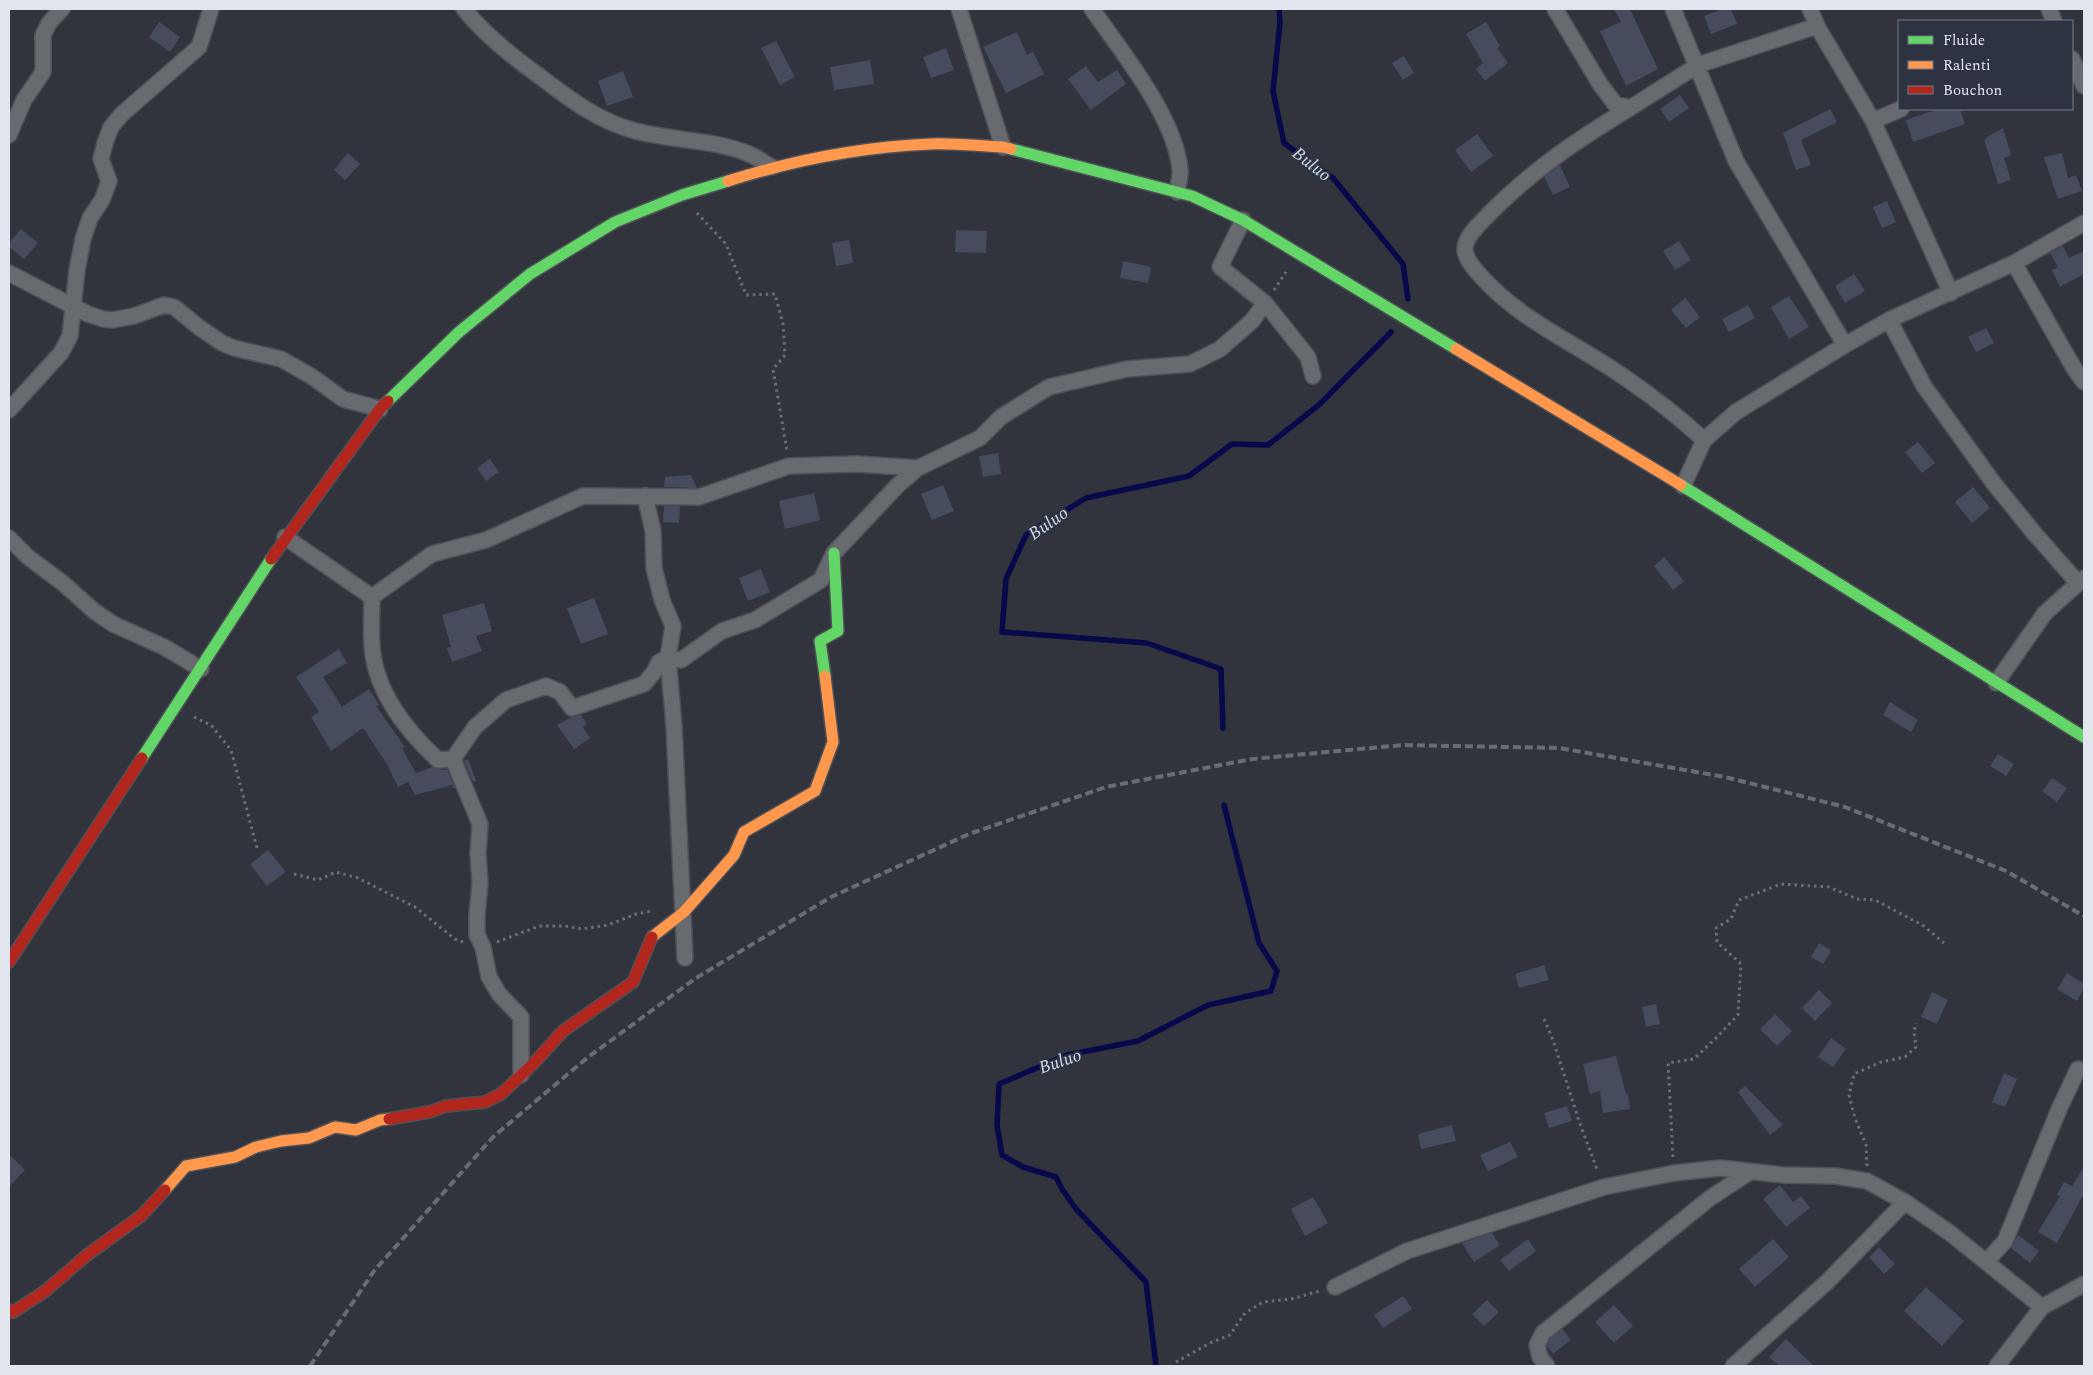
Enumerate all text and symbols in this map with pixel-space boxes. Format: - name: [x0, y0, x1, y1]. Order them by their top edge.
- legend: [1898, 20, 2073, 110]
- text: Fluide: [1943, 29, 1985, 52]
- text: Ralenti: [1943, 54, 1991, 77]
- text: Bouchon: [1943, 79, 2003, 102]
- water label: Buluo: [1286, 140, 1337, 189]
- water label: Buluo: [1023, 500, 1074, 547]
- water label: Buluo: [1035, 1042, 1085, 1081]

